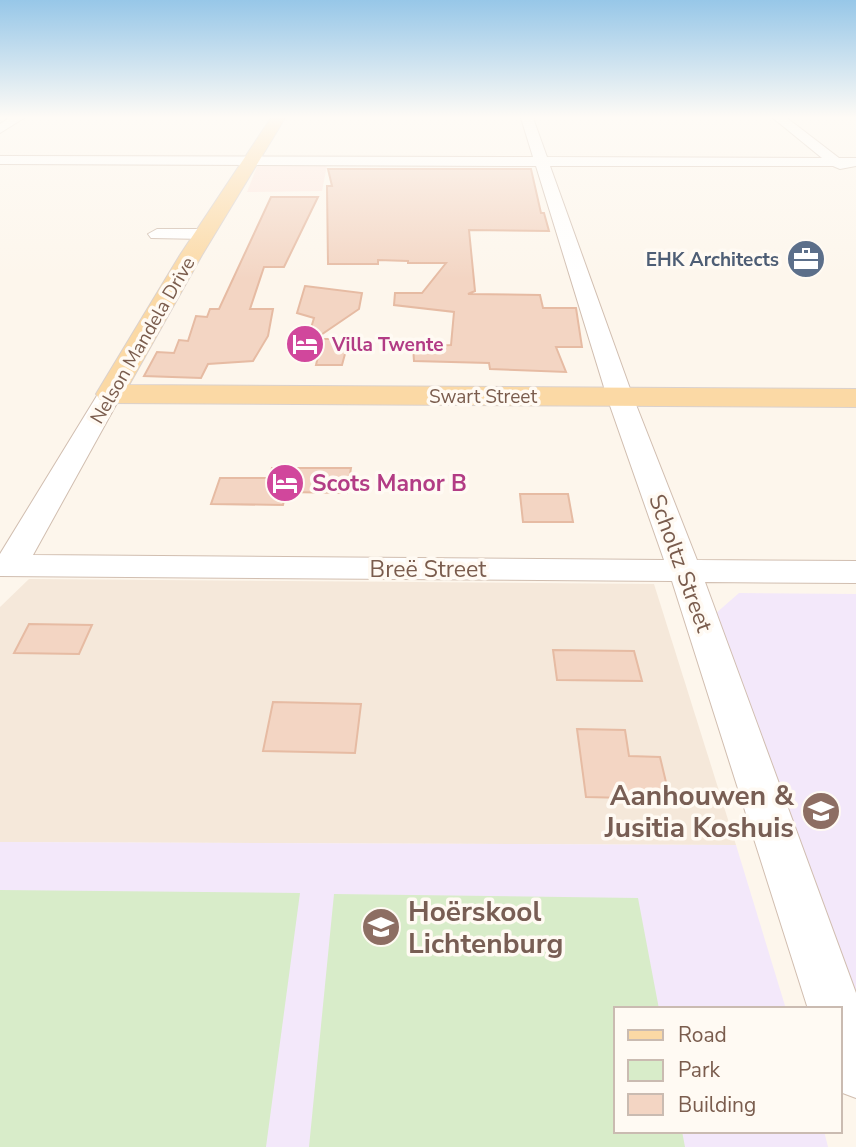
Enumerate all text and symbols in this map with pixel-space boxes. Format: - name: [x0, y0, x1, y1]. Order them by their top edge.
- office icon: EHK Architects: [785, 238, 827, 280]
- place label: EHK Architects: [646, 247, 779, 273]
- street label: Nelson Mandela Drive: [84, 252, 201, 429]
- hotel icon: Villa Twente: [284, 323, 326, 365]
- place label: Villa Twente: [331, 332, 444, 358]
- street label: Swart Street: [429, 384, 537, 410]
- hotel icon: Scots Manor B: [264, 462, 306, 504]
- place label: Scots Manor B: [312, 468, 467, 499]
- street label: Scholtz Street: [641, 490, 720, 637]
- street label: Breë Street: [370, 554, 487, 585]
- place label: Aanhouwen & Jusitia Koshuis: [604, 777, 795, 847]
- school or university icon: Aanhouwen & Jusitia Koshuis: [800, 790, 842, 832]
- place label: Hoërskool Lichtenburg: [408, 893, 563, 963]
- school or university icon: Hoërskool Lichtenburg: [360, 906, 402, 948]
- legend: [614, 1007, 842, 1133]
- text: Road: [678, 1021, 727, 1049]
- text: Park: [678, 1056, 720, 1084]
- text: Building: [678, 1091, 756, 1119]

